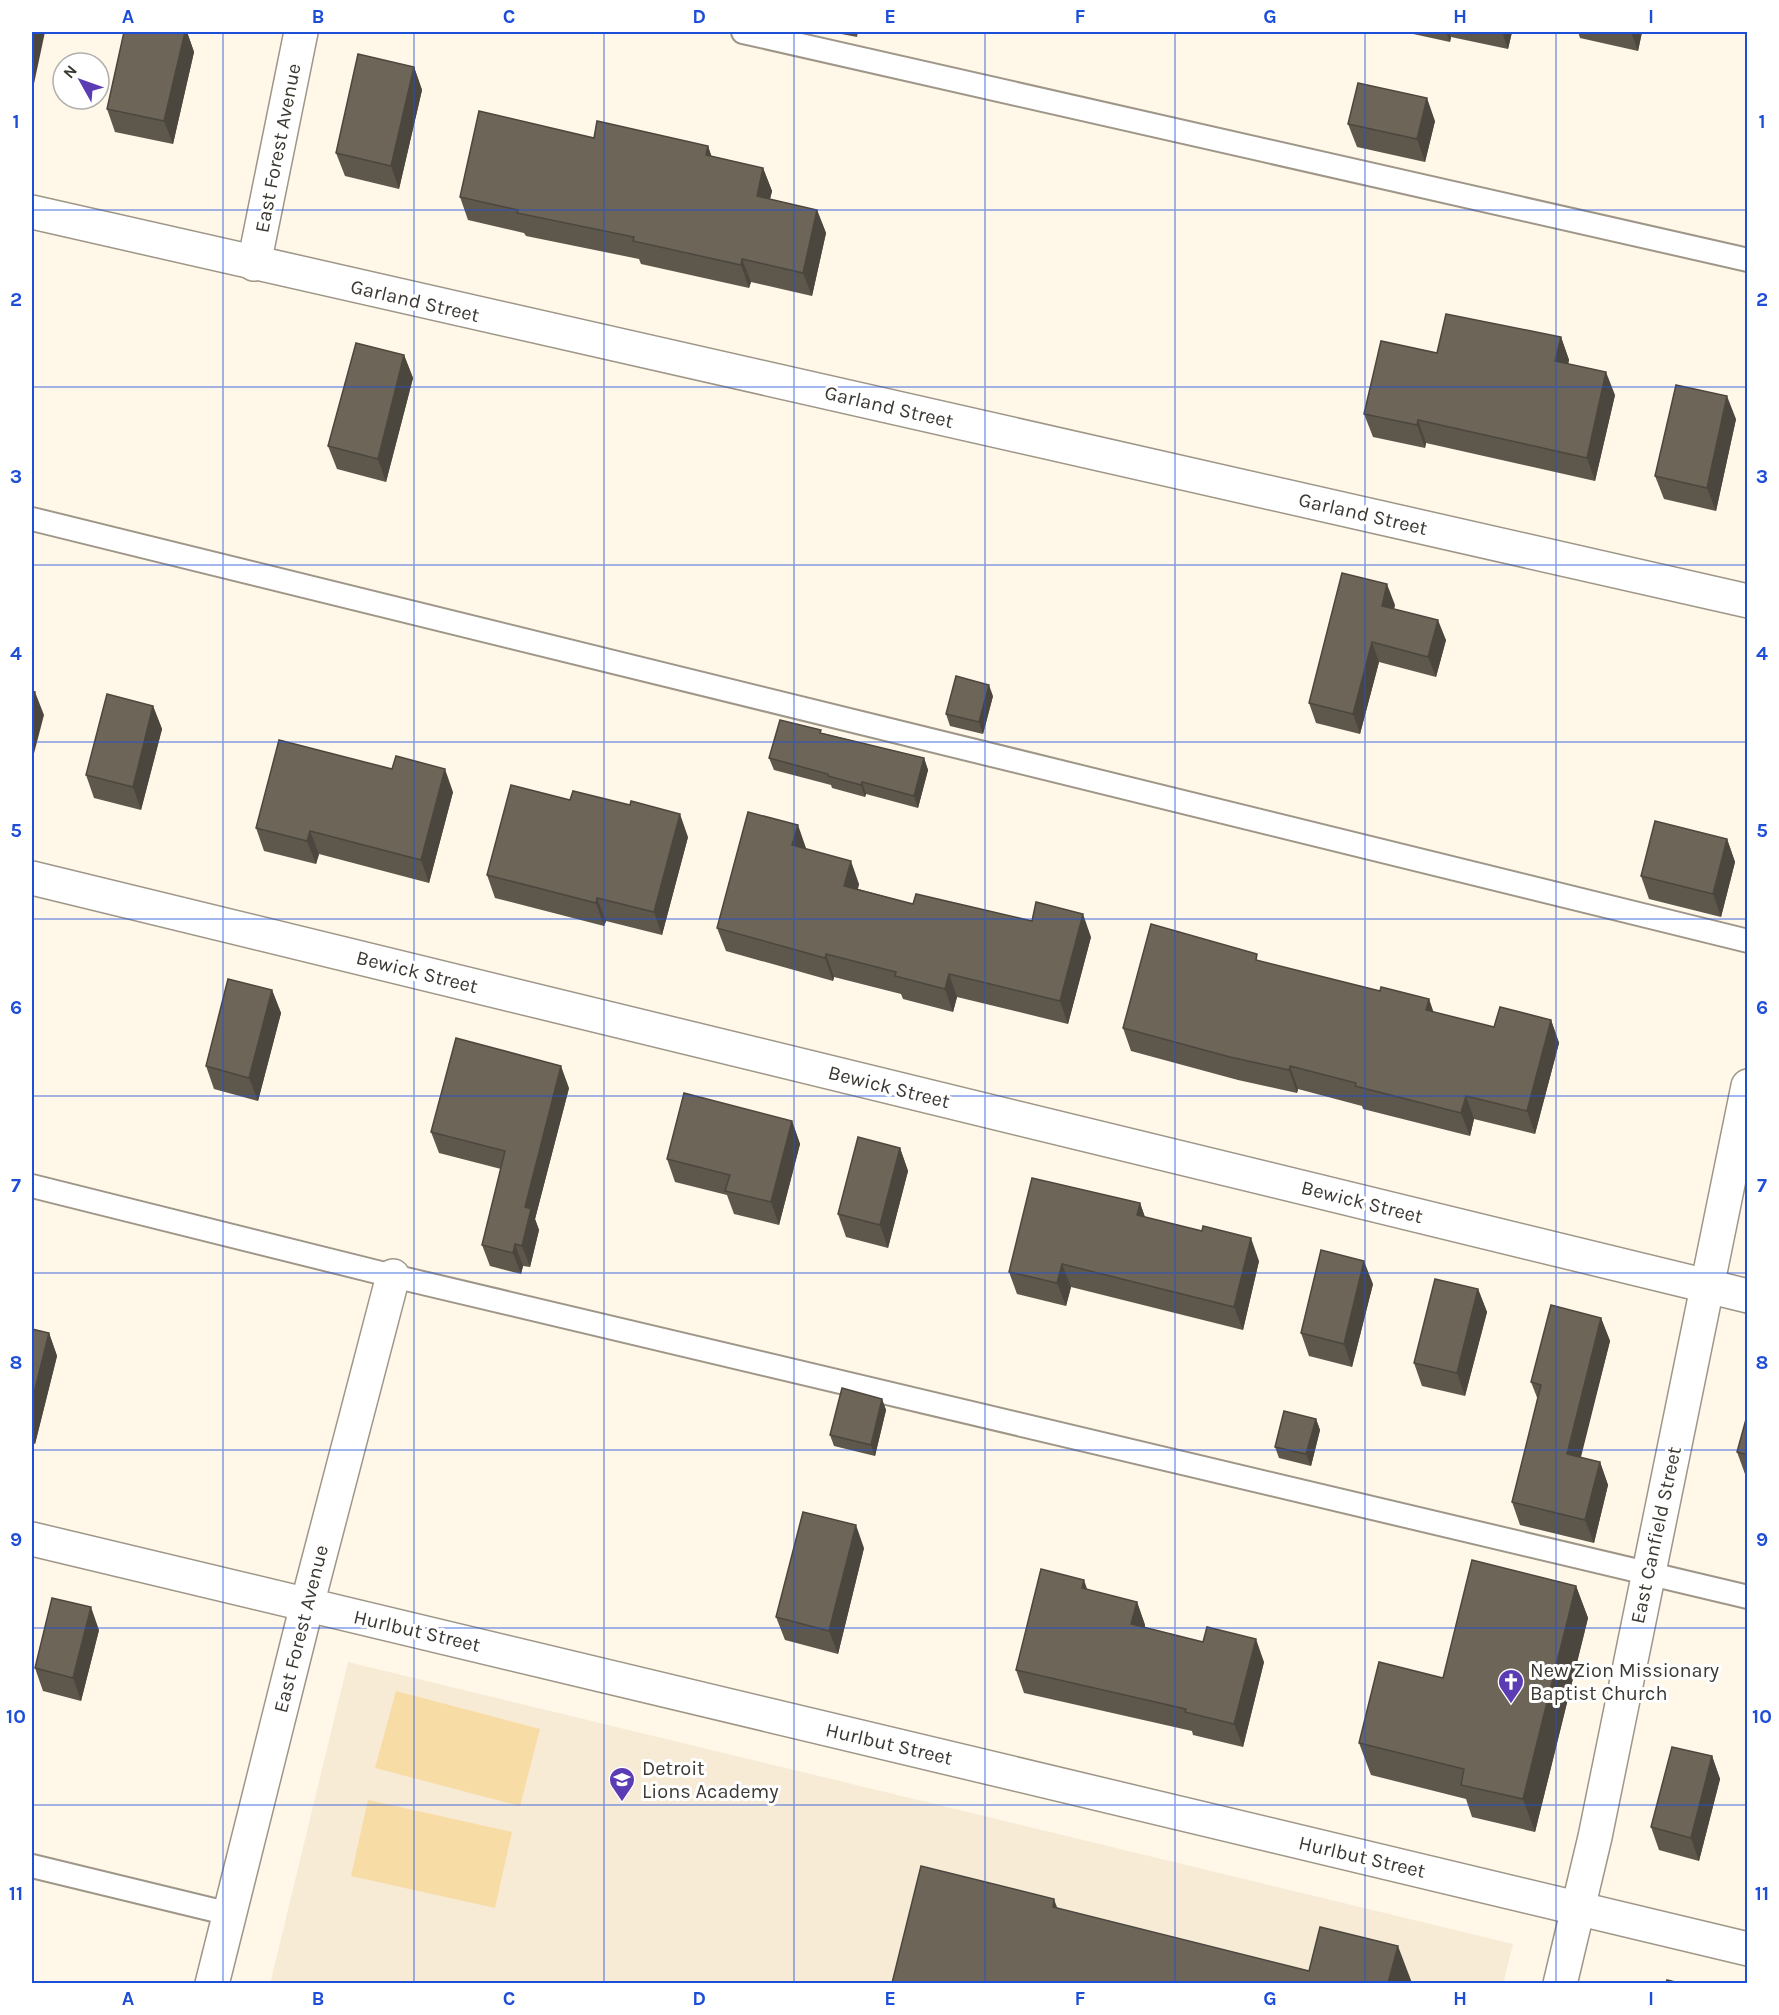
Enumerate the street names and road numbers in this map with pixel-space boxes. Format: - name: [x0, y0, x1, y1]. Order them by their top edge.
- street label: East Forest Avenue: [250, 61, 306, 235]
- street label: Garland Street: [348, 275, 482, 327]
- street label: Garland Street: [822, 381, 956, 433]
- street label: Garland Street: [1296, 488, 1430, 540]
- street label: Bewick Street: [354, 946, 481, 998]
- street label: Bewick Street: [826, 1061, 953, 1113]
- street label: Bewick Street: [1299, 1176, 1426, 1228]
- street label: East Canfield Street: [1626, 1444, 1686, 1626]
- street label: East Forest Avenue: [269, 1543, 333, 1715]
- street label: Hurlbut Street: [351, 1605, 483, 1657]
- street label: Hurlbut Street: [823, 1718, 955, 1770]
- street label: Hurlbut Street: [1296, 1831, 1428, 1883]

